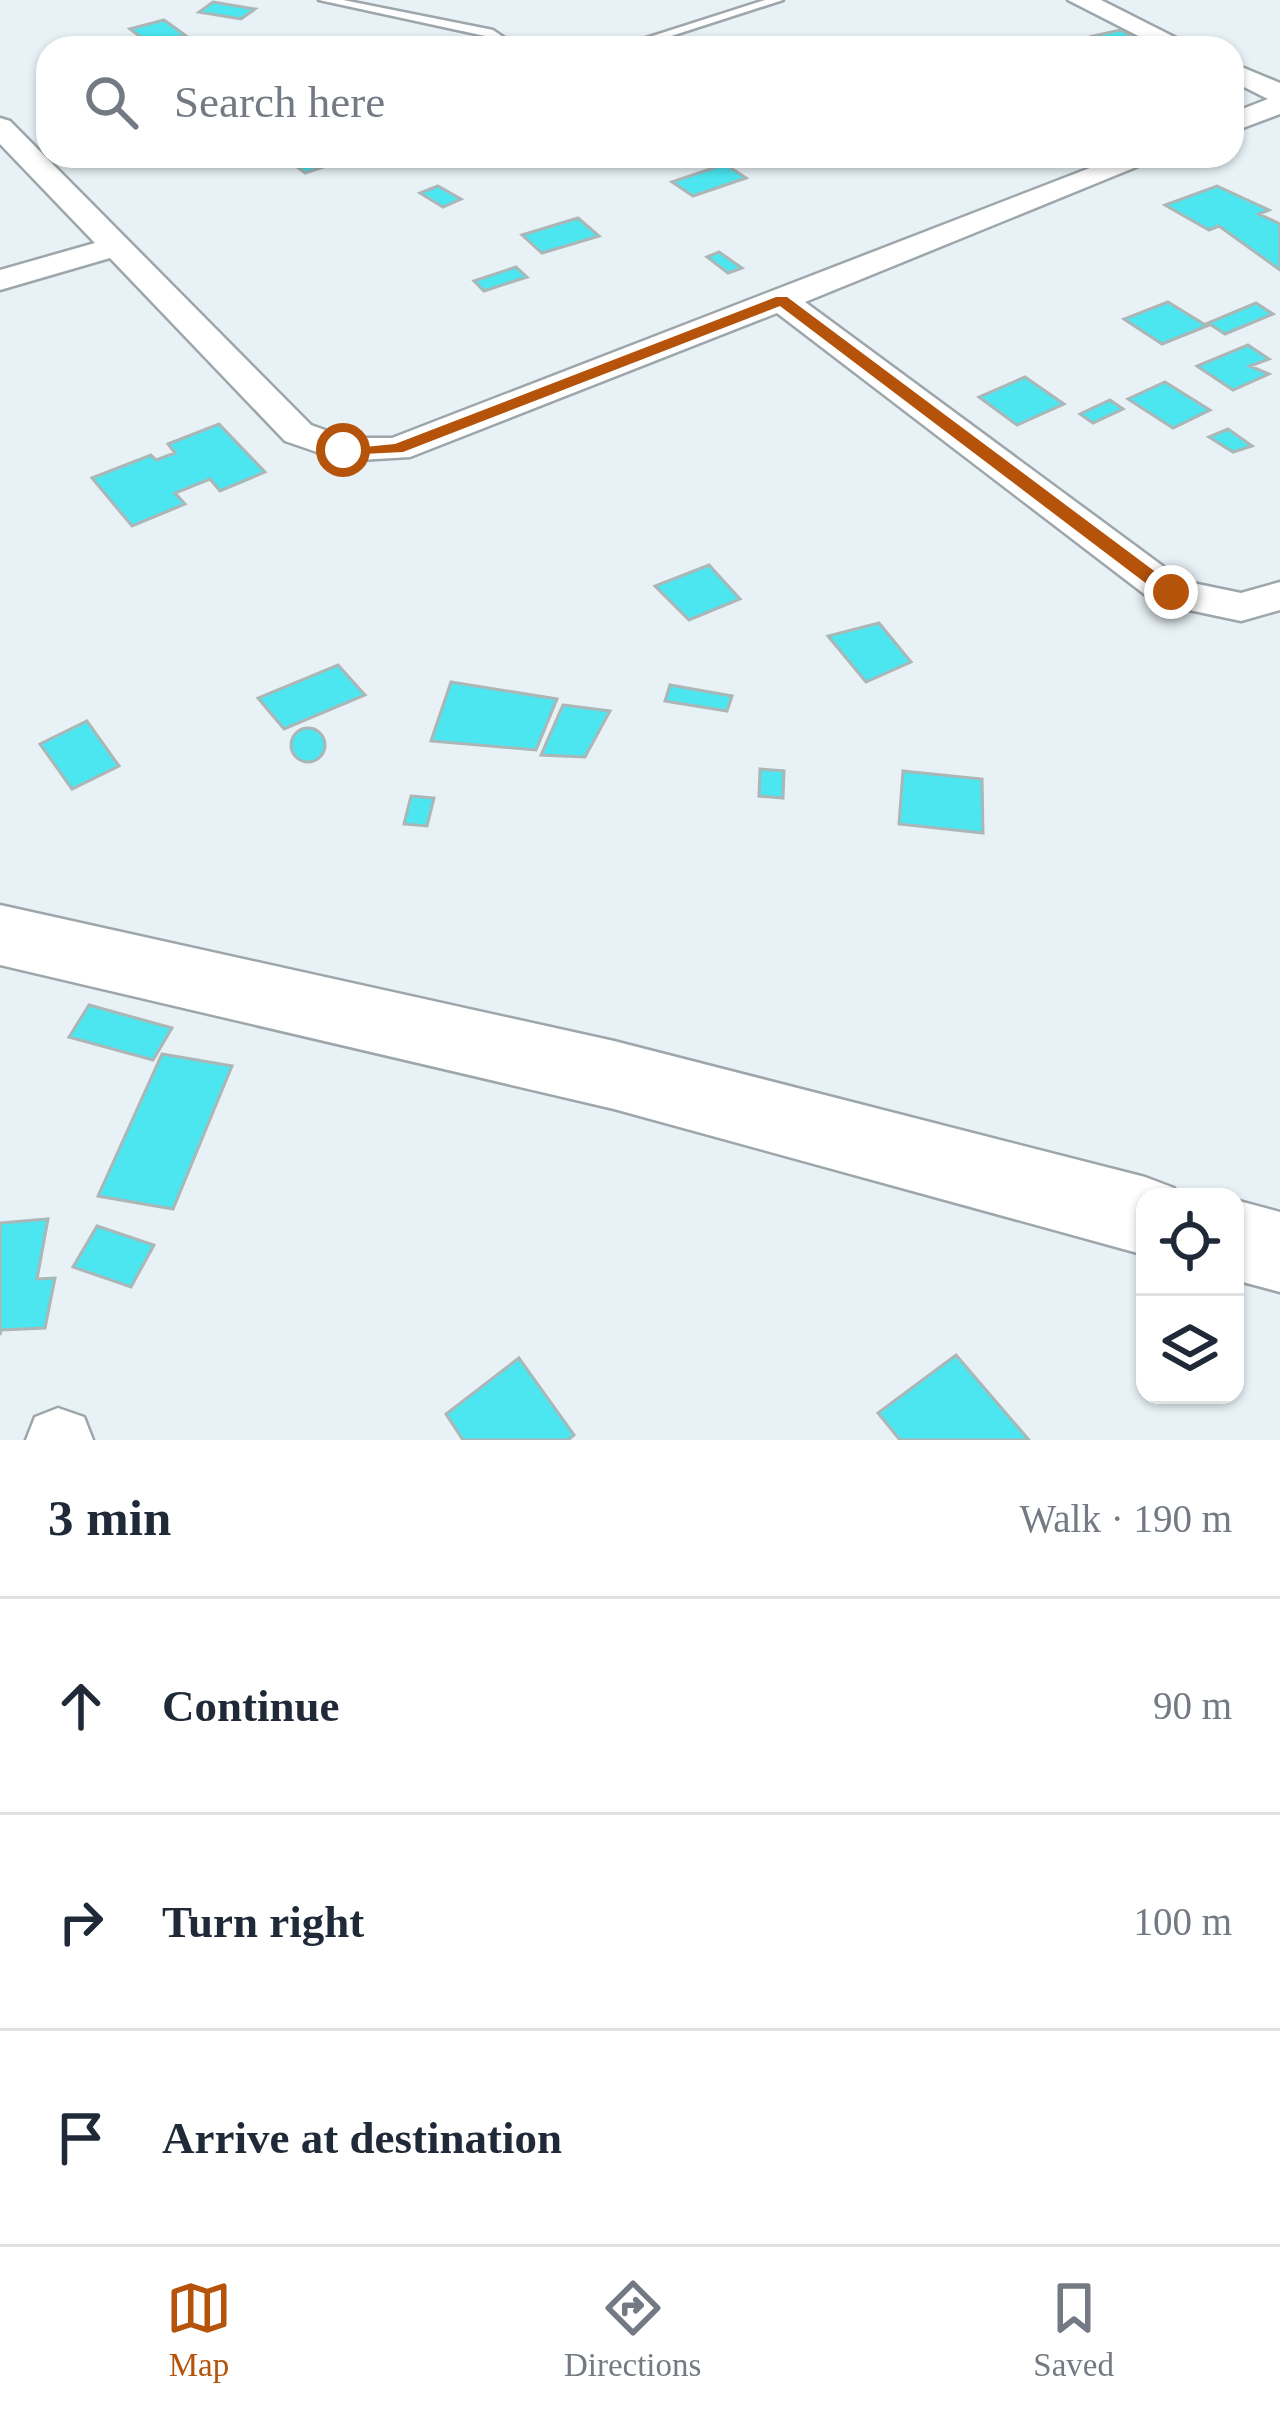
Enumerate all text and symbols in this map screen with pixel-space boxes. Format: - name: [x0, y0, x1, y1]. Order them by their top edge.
- search box: [36, 36, 1244, 168]
- icon: search: [78, 69, 144, 135]
- text: Search here: [174, 77, 385, 127]
- route start: [316, 423, 370, 477]
- route end: [1144, 565, 1198, 619]
- map controls: [1136, 1188, 1244, 1404]
- button: locate: [1136, 1188, 1244, 1296]
- button: layers: [1136, 1296, 1244, 1404]
- text: 3 min: [48, 1490, 171, 1546]
- text: Walk · 190 m: [1020, 1497, 1232, 1540]
- icon: ahead: [48, 1673, 114, 1739]
- text: Continue: [162, 1681, 340, 1731]
- text: 90 m: [1153, 1684, 1232, 1727]
- icon: right: [48, 1889, 114, 1955]
- text: Turn right: [162, 1897, 364, 1947]
- text: 100 m: [1133, 1900, 1232, 1943]
- icon: arrive: [48, 2105, 114, 2171]
- text: Arrive at destination: [162, 2113, 562, 2163]
- tab: Map: [166, 2275, 232, 2384]
- tab: Directions: [564, 2275, 701, 2384]
- tab: Saved: [1033, 2275, 1114, 2384]

